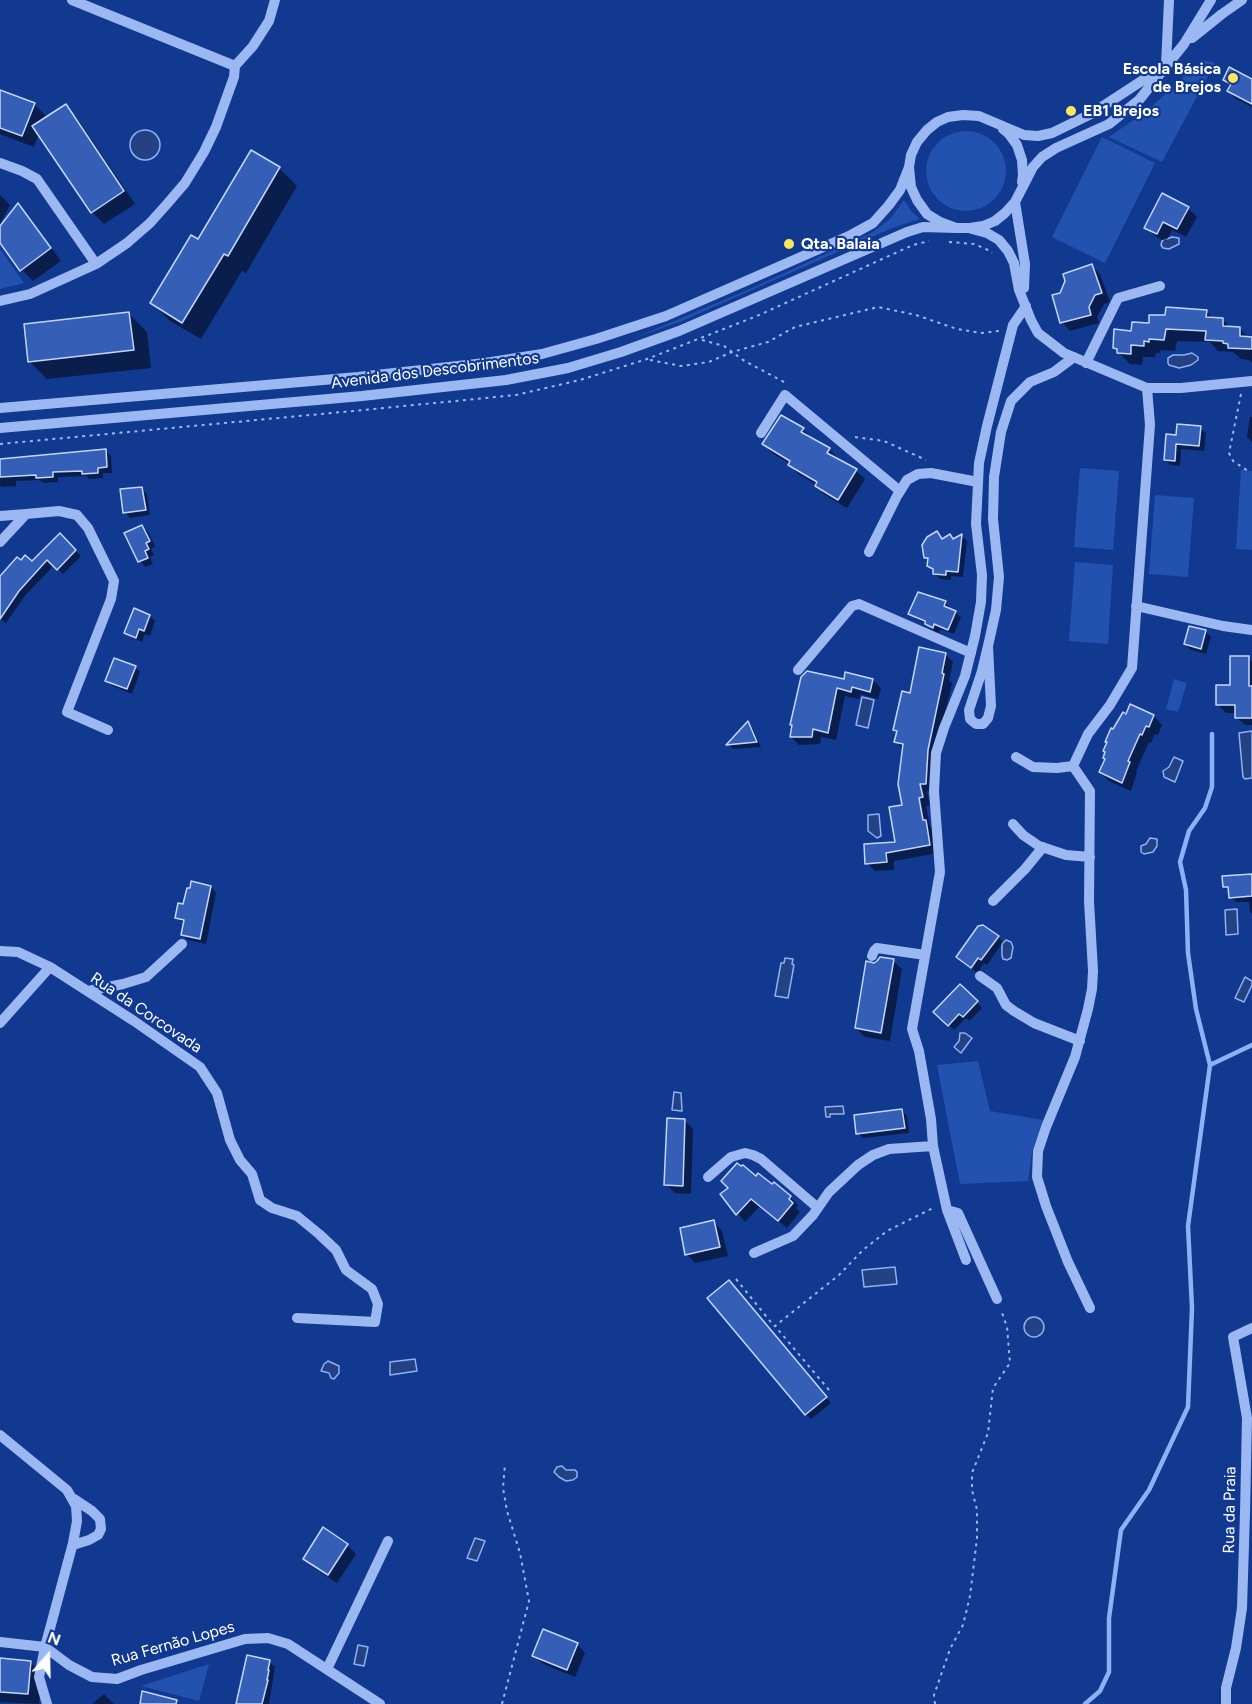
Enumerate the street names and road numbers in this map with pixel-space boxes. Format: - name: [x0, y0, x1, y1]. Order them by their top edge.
- street label: Avenida dos Descobrimentos: [330, 349, 540, 393]
- street label: Rua da Corcovada: [87, 969, 205, 1057]
- street label: Rua da Praia: [1220, 1466, 1240, 1554]
- street label: Rua Fernão Lopes: [109, 1617, 237, 1671]

